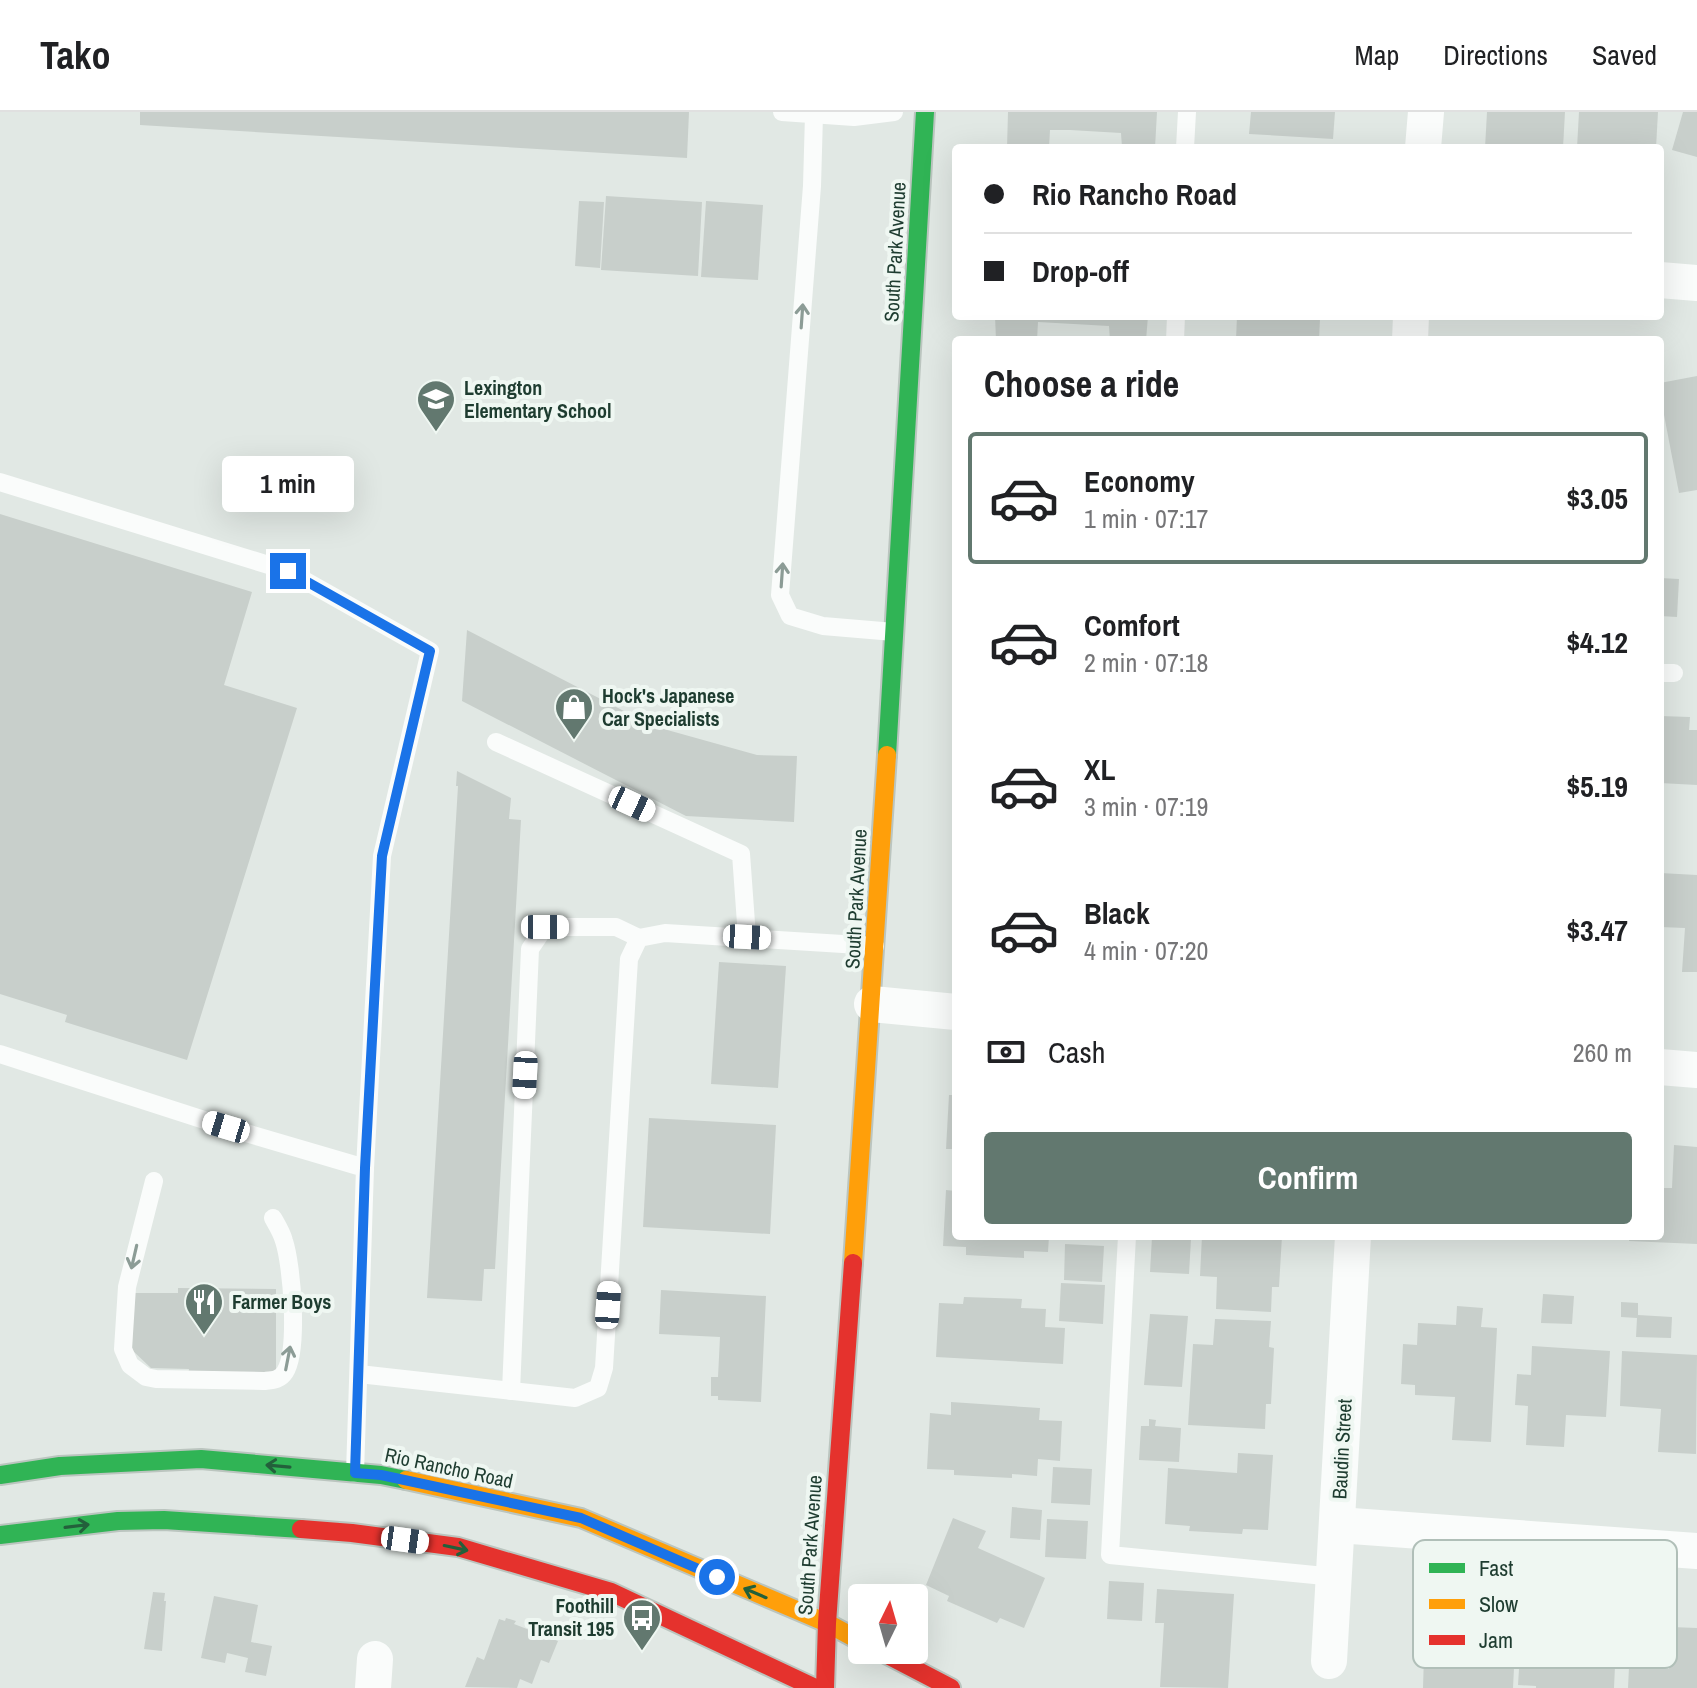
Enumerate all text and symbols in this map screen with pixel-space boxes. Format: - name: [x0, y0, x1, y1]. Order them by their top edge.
- text: Tako: [40, 30, 110, 81]
- text: Map: [1355, 36, 1399, 74]
- text: Directions: [1443, 36, 1548, 74]
- text: Saved: [1592, 36, 1657, 74]
- text: Rio Rancho Road: [1032, 174, 1237, 214]
- street label: South Park Avenue: [877, 181, 912, 323]
- text: Drop-off: [1032, 251, 1129, 291]
- one-way arrow: [795, 303, 810, 330]
- text: Choose a ride: [984, 360, 1179, 408]
- place label: Lexington Elementary School: [464, 374, 612, 424]
- school or university icon: Lexington Elementary School: [415, 378, 457, 433]
- callout: 1 min: [222, 455, 354, 511]
- text: Economy: [1084, 461, 1195, 501]
- icon: car: [988, 462, 1060, 534]
- text: 1 min: [260, 466, 316, 501]
- text: $3.05: [1566, 478, 1628, 518]
- text: 1 min · 07:17: [1084, 501, 1208, 536]
- route end: [270, 553, 306, 589]
- one-way arrow: [775, 562, 790, 589]
- text: Comfort: [1084, 605, 1180, 645]
- icon: car: [988, 606, 1060, 678]
- text: $4.12: [1566, 622, 1628, 662]
- text: 2 min · 07:18: [1084, 645, 1208, 680]
- place label: Hock's Japanese Car Specialists: [602, 682, 734, 732]
- shop icon: Hock's Japanese Car Specialists: [553, 686, 595, 741]
- text: XL: [1084, 749, 1115, 789]
- icon: car: [988, 750, 1060, 822]
- text: $5.19: [1566, 766, 1628, 806]
- car: [605, 783, 659, 825]
- text: 3 min · 07:19: [1084, 789, 1208, 824]
- street label: South Park Avenue: [838, 828, 873, 970]
- text: Black: [1084, 893, 1150, 933]
- icon: car: [988, 894, 1060, 966]
- text: $3.47: [1566, 910, 1628, 950]
- car: [521, 915, 569, 939]
- car: [722, 924, 772, 950]
- text: 4 min · 07:20: [1084, 933, 1208, 968]
- icon: cash: [984, 1030, 1028, 1074]
- text: Cash: [1048, 1032, 1105, 1072]
- text: 260 m: [1573, 1035, 1632, 1070]
- car: [512, 1050, 538, 1100]
- car: [200, 1109, 252, 1145]
- button: Confirm: [984, 1132, 1632, 1224]
- one-way arrow: [125, 1243, 140, 1269]
- car: [594, 1280, 622, 1330]
- restaurant icon: Farmer Boys: [183, 1281, 225, 1336]
- place label: Farmer Boys: [232, 1288, 331, 1315]
- one-way arrow: [281, 1346, 296, 1371]
- street label: Baudin Street: [1325, 1398, 1358, 1500]
- street label: Rio Rancho Road: [383, 1441, 516, 1494]
- one-way arrow: [265, 1458, 292, 1473]
- street label: South Park Avenue: [791, 1474, 828, 1616]
- one-way arrow: [64, 1518, 90, 1533]
- car: [380, 1525, 430, 1555]
- legend: [1413, 1540, 1677, 1668]
- one-way arrow: [443, 1541, 469, 1556]
- text: Fast: [1479, 1553, 1513, 1583]
- route start: [699, 1559, 735, 1595]
- one-way arrow: [743, 1584, 768, 1599]
- north arrow: [848, 1584, 928, 1664]
- map controls: [848, 1584, 928, 1664]
- text: Slow: [1479, 1589, 1518, 1619]
- place label: Foothill Transit 195: [528, 1592, 614, 1642]
- bus stop icon: Foothill Transit 195: [621, 1597, 663, 1652]
- text: Jam: [1479, 1625, 1513, 1655]

